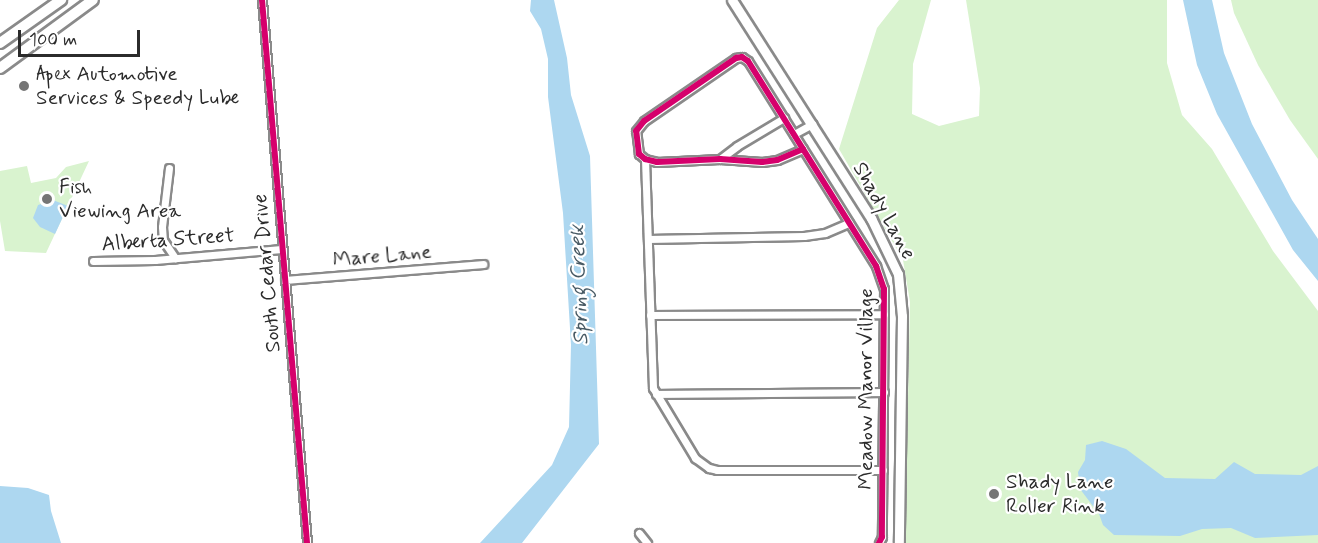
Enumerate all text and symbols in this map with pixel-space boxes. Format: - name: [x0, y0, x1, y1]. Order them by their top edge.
- scale bar: [21, 18, 142, 56]
- text: 100 m: [29, 28, 77, 52]
- place label: Apex Automotive Services & Speedy Lube: [36, 61, 241, 111]
- marker: Apex Automotive Services & Speedy Lube: [17, 79, 31, 93]
- street label: Shady Lane: [848, 159, 920, 263]
- place label: Fish Viewing Area: [59, 174, 181, 224]
- marker: Fish Viewing Area: [40, 192, 54, 206]
- street label: South Cedar Drive: [248, 193, 286, 353]
- street label: Alberta Street: [101, 223, 235, 257]
- water label: Spring Creek: [565, 225, 595, 345]
- street label: Mare Lane: [332, 239, 432, 273]
- street label: Meadow Manor Village: [853, 288, 879, 490]
- place label: Shady Lane Roller Rink: [1006, 469, 1111, 519]
- marker: Shady Lane Roller Rink: [987, 487, 1001, 501]

